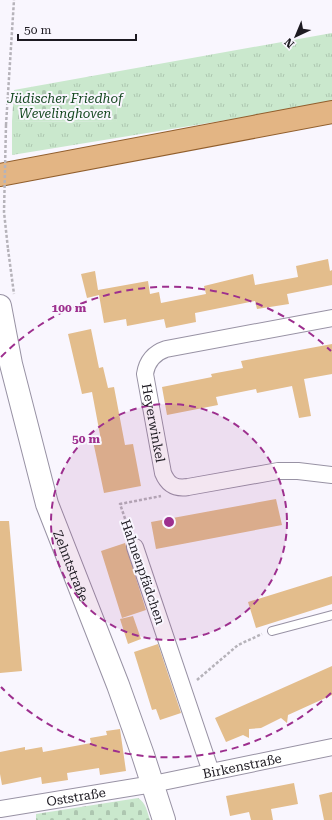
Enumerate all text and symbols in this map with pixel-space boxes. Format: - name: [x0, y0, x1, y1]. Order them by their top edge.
- scale bar: [18, 16, 136, 42]
- north arrow: [276, 16, 316, 56]
- text: 50 m: [24, 23, 51, 37]
- text: N: [281, 35, 297, 50]
- park label: Jüdischer Friedhof Wevelinghoven: [6, 91, 125, 121]
- text: 100 m: [52, 301, 87, 315]
- street label: Heyerwinkel: [139, 382, 168, 463]
- text: 50 m: [72, 432, 100, 446]
- centre of rings: [162, 515, 176, 529]
- street label: Hahnenpfädchen: [118, 518, 168, 627]
- street label: Zehntstraße: [50, 528, 92, 604]
- street label: Birkenstraße: [201, 750, 283, 781]
- street label: Oststraße: [45, 784, 107, 809]

